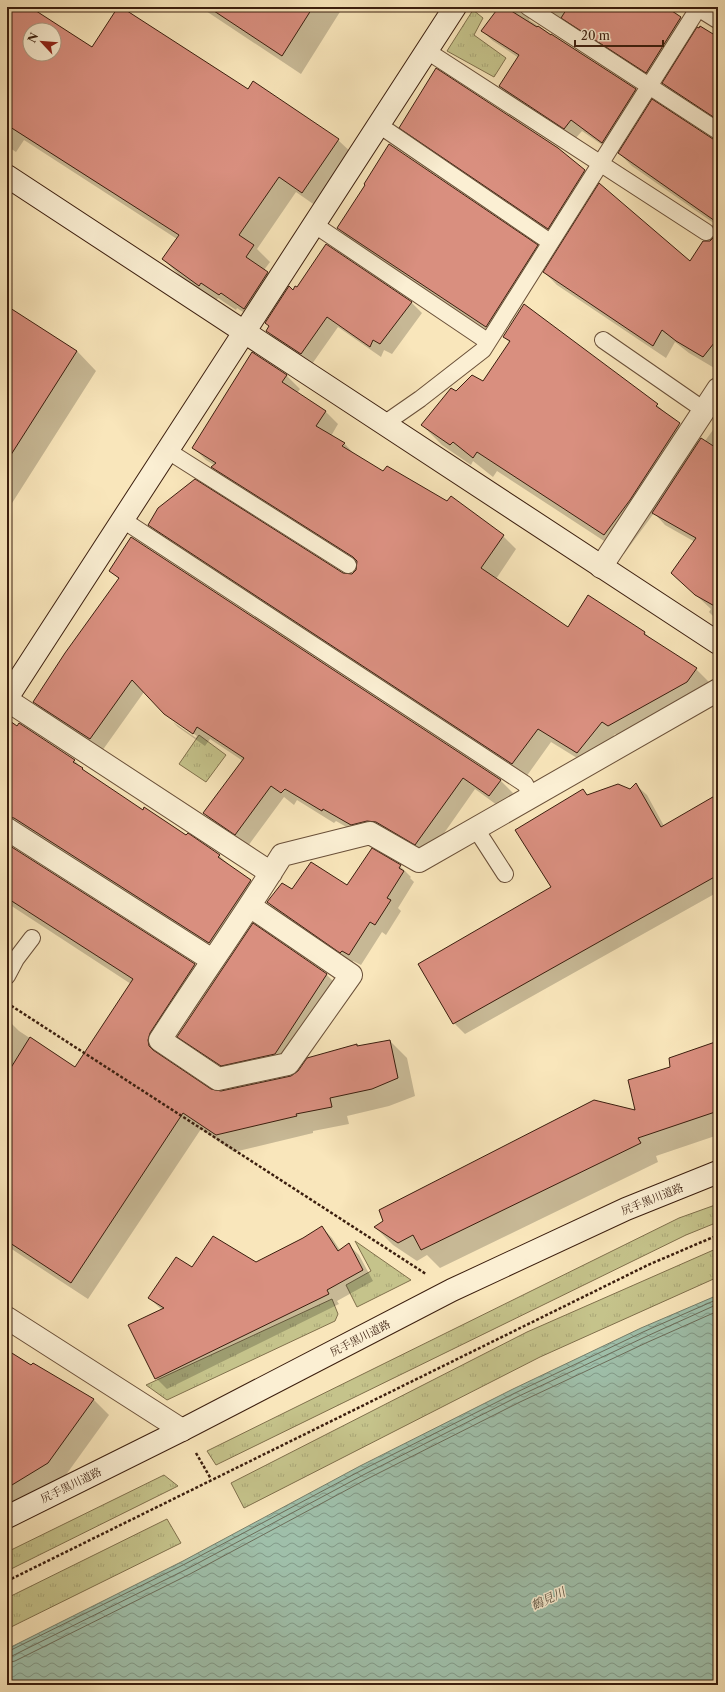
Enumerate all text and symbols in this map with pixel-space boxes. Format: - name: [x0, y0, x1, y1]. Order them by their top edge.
- north arrow: [22, 22, 62, 62]
- scale bar: [575, 22, 663, 48]
- text: 20 m: [581, 28, 610, 43]
- text: N: [25, 30, 42, 45]
- street label: 尻手黒川道路: [619, 1180, 685, 1218]
- street label: 尻手黒川道路: [327, 1317, 393, 1359]
- street label: 尻手黒川道路: [38, 1464, 104, 1506]
- water label: 鶴見川: [528, 1583, 569, 1613]

